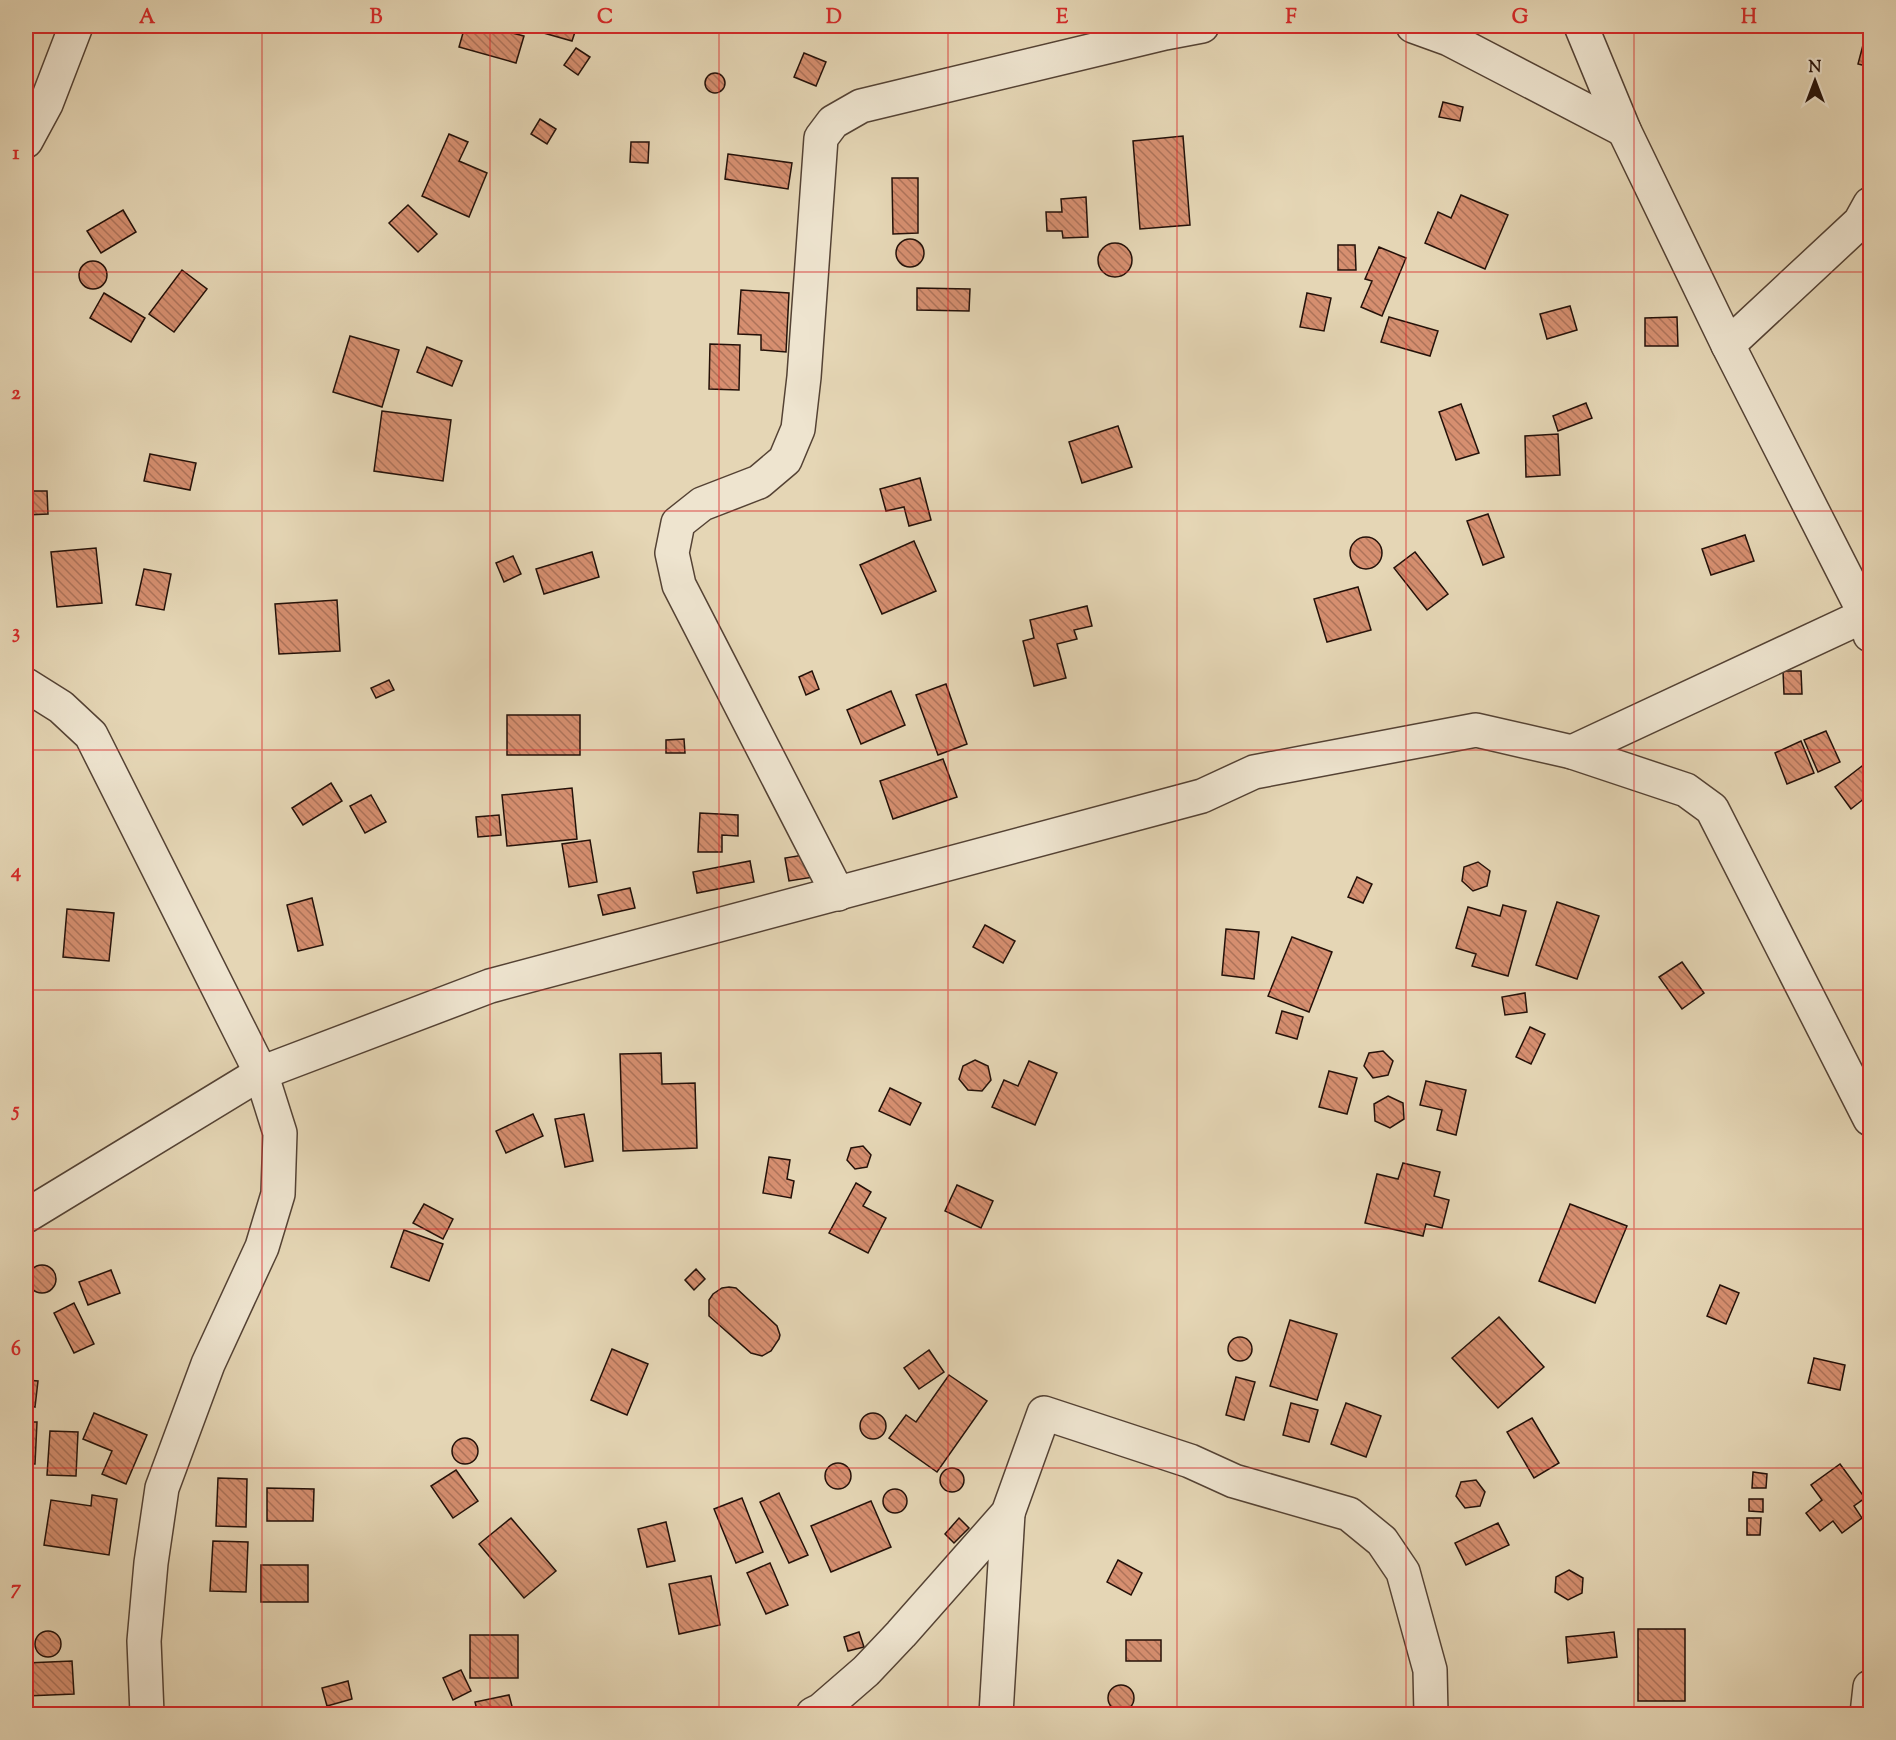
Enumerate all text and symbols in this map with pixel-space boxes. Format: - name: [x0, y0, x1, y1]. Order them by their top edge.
- text: A: [139, 4, 156, 33]
- text: B: [370, 4, 383, 33]
- text: C: [597, 4, 613, 33]
- text: D: [826, 4, 842, 33]
- text: E: [1056, 4, 1069, 33]
- text: F: [1285, 4, 1297, 33]
- text: G: [1512, 4, 1529, 33]
- text: H: [1741, 4, 1757, 33]
- north arrow: [1785, 51, 1845, 111]
- text: N: [1809, 57, 1822, 80]
- text: 1: [13, 140, 20, 169]
- text: 2: [11, 380, 21, 409]
- text: 3: [12, 619, 20, 648]
- text: 4: [10, 858, 21, 887]
- text: 5: [11, 1097, 20, 1126]
- text: 6: [11, 1336, 21, 1365]
- text: 7: [11, 1575, 22, 1604]

